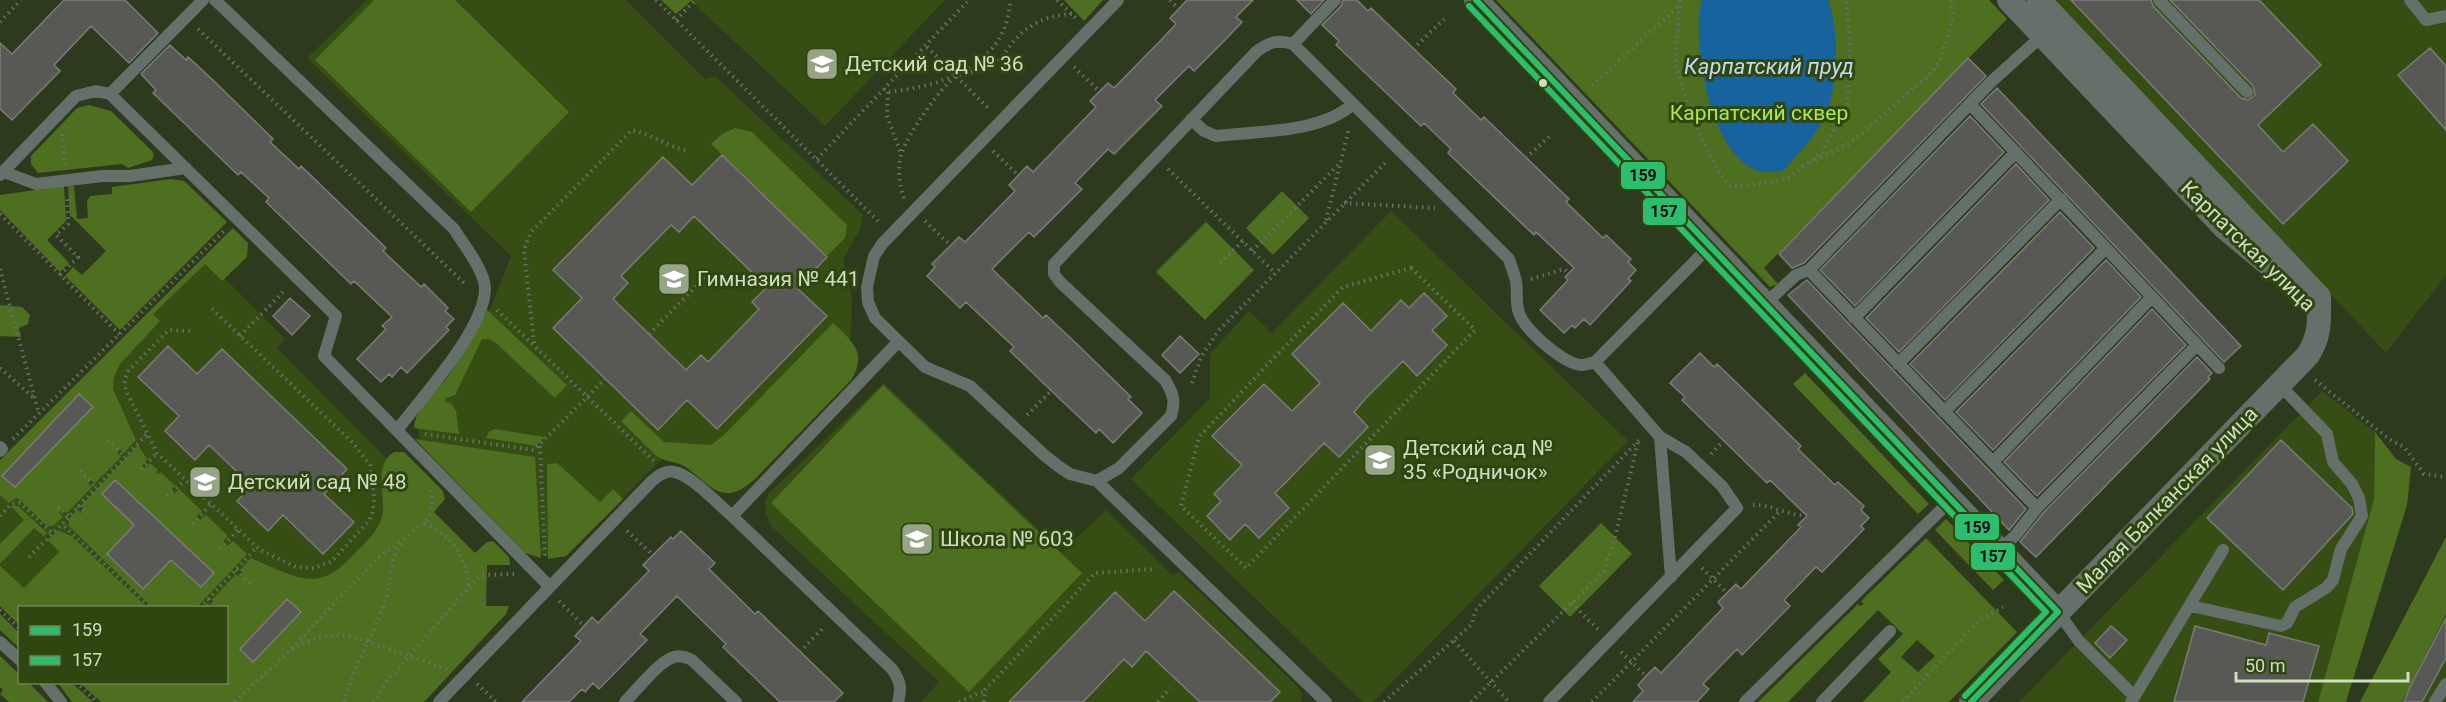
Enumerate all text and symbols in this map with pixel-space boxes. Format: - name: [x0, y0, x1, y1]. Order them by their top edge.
- school or university icon: Детский сад № 36: [804, 46, 840, 82]
- place label: Детский сад № 36: [845, 52, 1024, 76]
- water label: Карпатский пруд: [1684, 54, 1854, 79]
- unlabelled marker: [1537, 77, 1549, 89]
- park label: Карпатский сквер: [1670, 101, 1848, 125]
- line badge: 159: [1620, 161, 1666, 190]
- text: 159: [1629, 166, 1657, 185]
- street label: Карпатская улица: [2176, 176, 2320, 316]
- line badge: 157: [1642, 197, 1687, 226]
- text: 157: [1650, 202, 1678, 221]
- school or university icon: Гимназия № 441: [656, 261, 692, 297]
- place label: Гимназия № 441: [697, 267, 860, 291]
- street label: Малая Балканская улица: [2072, 402, 2262, 598]
- place label: Детский сад № 35 «Родничок»: [1403, 436, 1553, 484]
- school or university icon: Детский сад № 35 «Родничок»: [1362, 442, 1398, 478]
- school or university icon: Детский сад № 48: [187, 464, 223, 500]
- place label: Детский сад № 48: [228, 470, 407, 494]
- line badge: 159: [1954, 513, 2000, 541]
- text: 159: [1963, 518, 1991, 537]
- school or university icon: Школа № 603: [899, 521, 935, 557]
- place label: Школа № 603: [940, 527, 1074, 551]
- line badge: 157: [1970, 542, 2016, 571]
- text: 157: [1979, 547, 2007, 566]
- legend: [18, 606, 228, 684]
- text: 159: [72, 619, 102, 640]
- scale bar: [2236, 645, 2408, 683]
- text: 157: [72, 649, 102, 670]
- text: 50 m: [2245, 655, 2285, 676]

